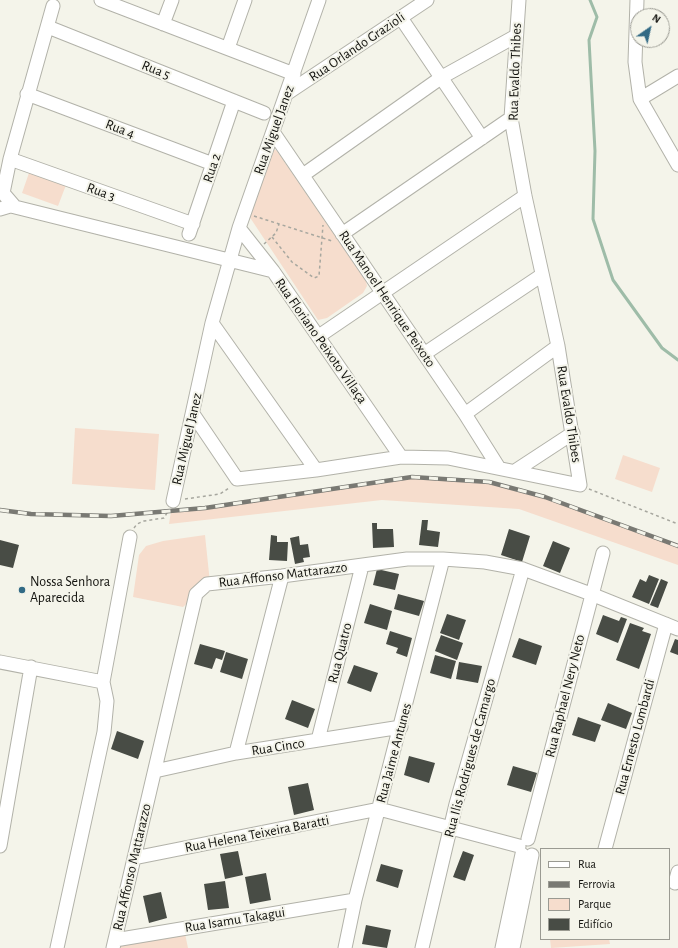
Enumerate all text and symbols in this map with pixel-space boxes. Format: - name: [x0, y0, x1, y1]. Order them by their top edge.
- north arrow: [630, 8, 670, 48]
- street label: Rua Orlando Grazioli: [306, 9, 408, 85]
- text: N: [650, 12, 663, 25]
- street label: Rua Evaldo Thibes: [505, 23, 525, 121]
- street label: Rua 5: [139, 57, 173, 83]
- street label: Rua Miguel Janez: [250, 83, 298, 177]
- street label: Rua 4: [103, 116, 137, 142]
- street label: Rua 2: [199, 151, 225, 185]
- street label: Rua 3: [84, 179, 118, 205]
- street label: Rua Manoel Henrique Peixoto: [335, 228, 439, 370]
- street label: Rua Floriano Peixoto Villaça: [271, 275, 371, 407]
- street label: Rua Evaldo Thibes: [553, 364, 585, 464]
- street label: Rua Miguel Janez: [168, 391, 206, 487]
- street label: Rua Affonso Mattarazzo: [218, 559, 348, 591]
- place label: Nossa Senhora Aparecida: [30, 574, 110, 606]
- marker: Nossa Senhora Aparecida: [17, 585, 27, 595]
- street label: Rua Quatro: [324, 621, 356, 685]
- street label: Rua Raphael Nery Neto: [542, 633, 588, 759]
- street label: Rua Ilis Rodrigues de Camargo: [441, 677, 499, 839]
- street label: Rua Ernesto Lombardi: [611, 677, 659, 797]
- street label: Rua Jaime Antunes: [373, 701, 415, 805]
- street label: Rua Cinco: [250, 735, 306, 759]
- street label: Rua Affonso Mattarazzo: [109, 802, 155, 932]
- street label: Rua Helena Teixeira Baratti: [183, 812, 331, 856]
- legend: [540, 848, 670, 940]
- text: Rua: [578, 858, 596, 870]
- text: Ferrovia: [578, 878, 615, 890]
- text: Parque: [578, 898, 611, 910]
- street label: Rua Isamu Takagui: [184, 904, 286, 936]
- text: Edifício: [578, 918, 613, 930]

